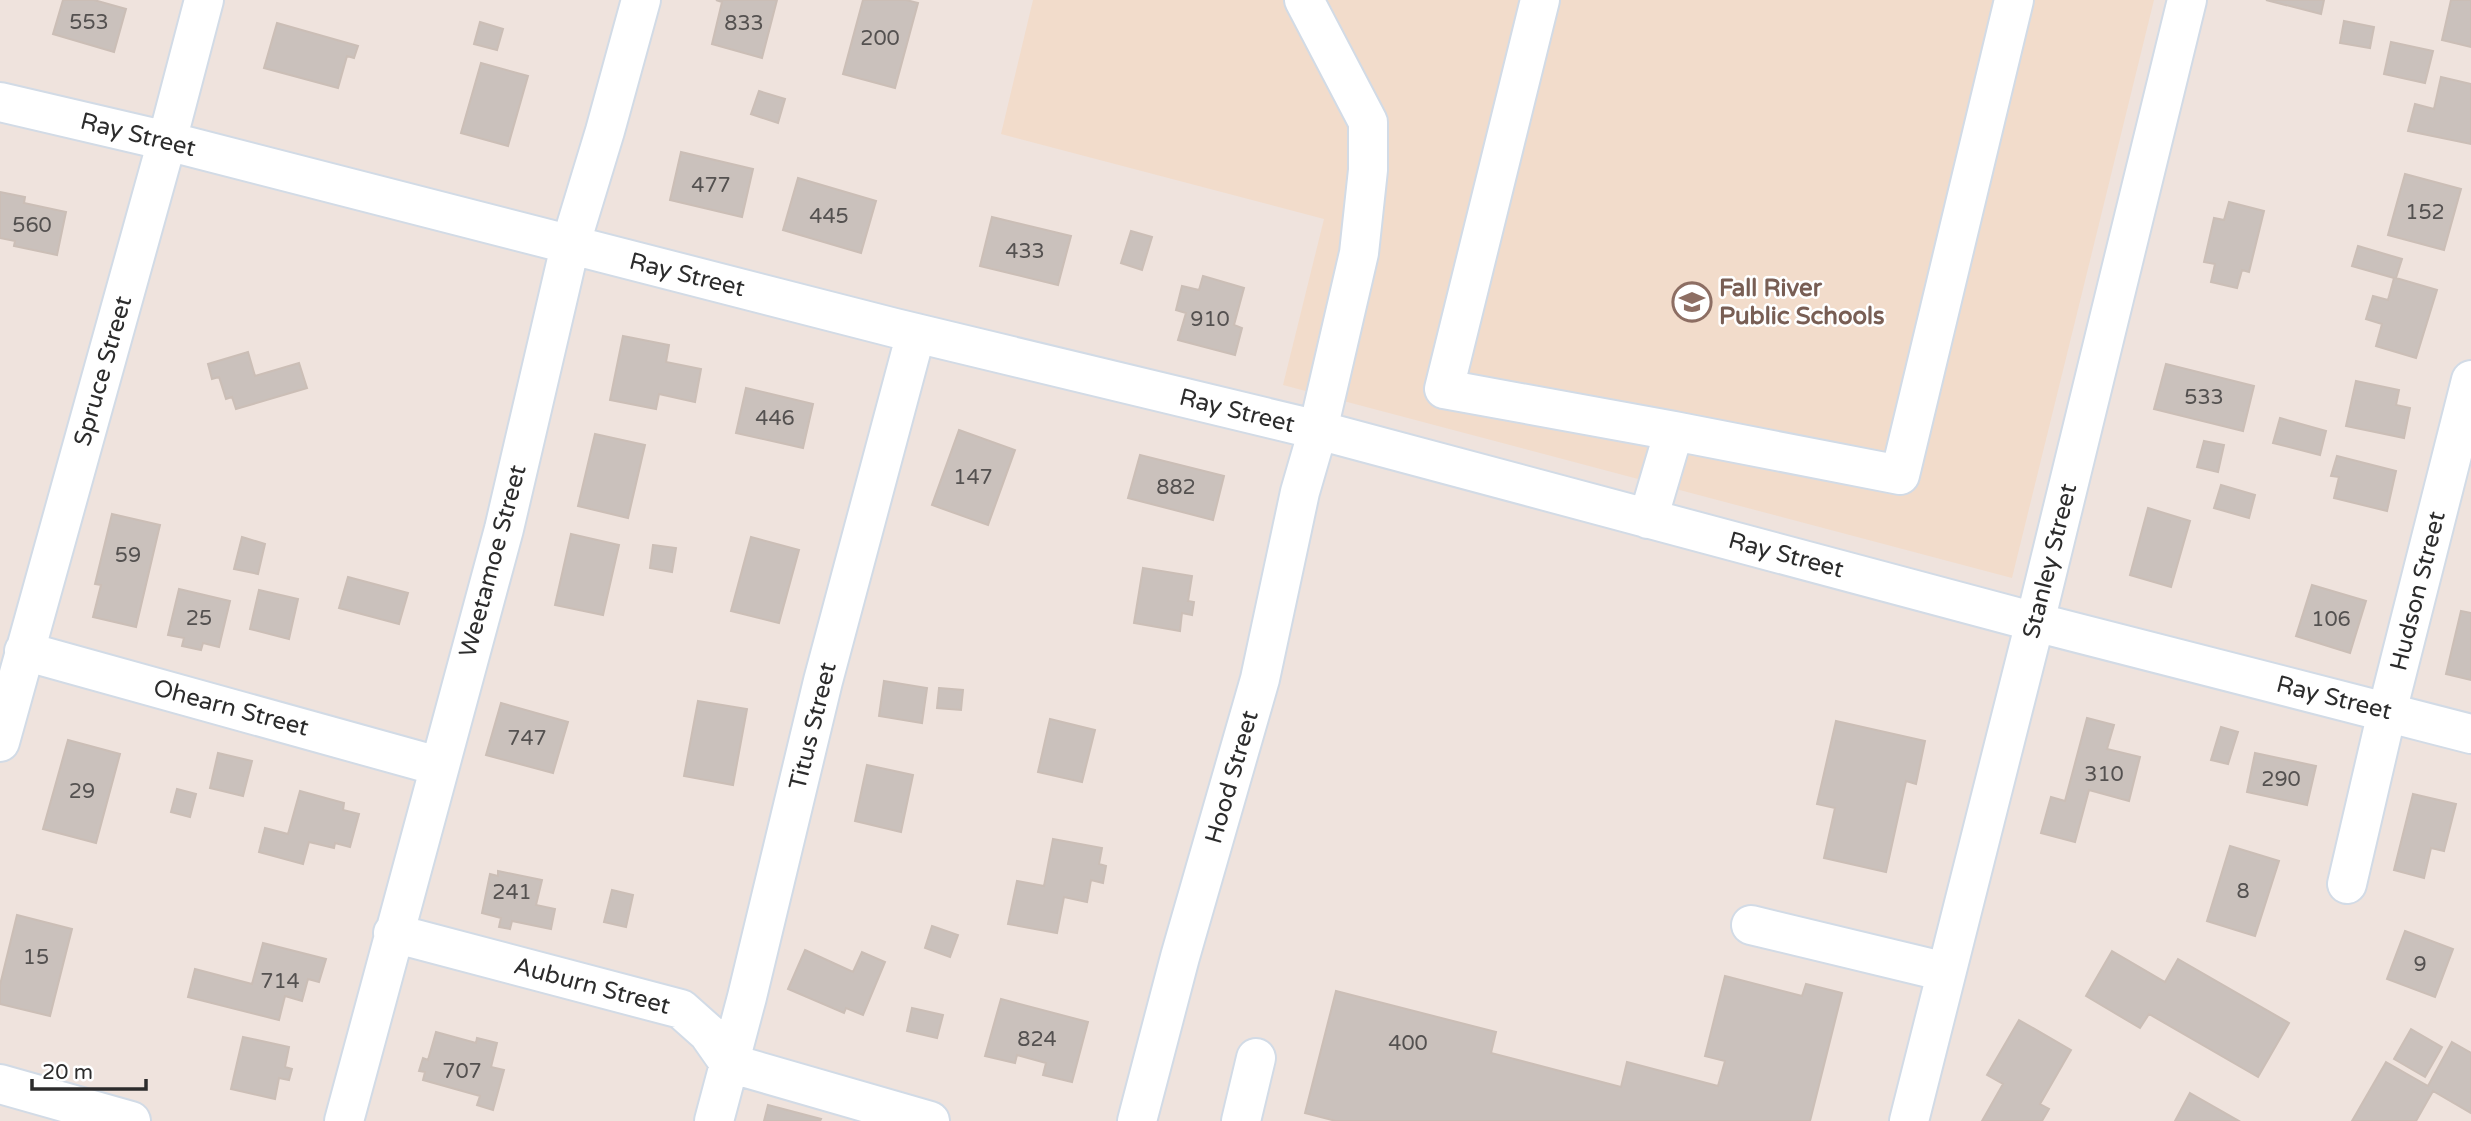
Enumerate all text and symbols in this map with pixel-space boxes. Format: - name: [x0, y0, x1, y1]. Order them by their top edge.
- house number: 553: [69, 10, 109, 35]
- house number: 833: [724, 11, 764, 36]
- house number: 200: [860, 26, 900, 51]
- street label: Ray Street: [77, 107, 199, 163]
- house number: 477: [691, 173, 731, 198]
- house number: 152: [2405, 200, 2445, 225]
- house number: 445: [809, 204, 849, 229]
- house number: 560: [12, 213, 52, 238]
- house number: 433: [1005, 239, 1045, 264]
- street label: Ray Street: [626, 247, 748, 303]
- place label: Fall River Public Schools: [1719, 274, 1885, 331]
- school or university icon: Fall River Public Schools: [1671, 281, 1713, 323]
- street label: Spruce Street: [68, 293, 138, 449]
- house number: 910: [1190, 307, 1230, 332]
- street label: Ray Street: [1176, 383, 1298, 439]
- house number: 533: [2184, 385, 2224, 410]
- house number: 446: [755, 406, 795, 431]
- street label: Weetamoe Street: [453, 462, 533, 660]
- house number: 147: [953, 465, 993, 490]
- house number: 882: [1156, 475, 1196, 500]
- street label: Stanley Street: [2017, 481, 2083, 641]
- street label: Hudson Street: [2384, 508, 2452, 674]
- street label: Ray Street: [1725, 526, 1847, 584]
- house number: 59: [115, 543, 141, 568]
- house number: 25: [186, 606, 212, 631]
- house number: 106: [2311, 607, 2351, 632]
- street label: Titus Street: [783, 659, 843, 793]
- street label: Ray Street: [2273, 670, 2395, 726]
- street label: Ohearn Street: [150, 673, 312, 743]
- street label: Hood Street: [1199, 707, 1265, 847]
- house number: 747: [507, 726, 547, 751]
- house number: 310: [2084, 762, 2124, 787]
- house number: 290: [2261, 767, 2301, 792]
- house number: 29: [69, 779, 95, 804]
- house number: 8: [2236, 879, 2250, 904]
- house number: 241: [492, 880, 532, 905]
- house number: 15: [23, 945, 49, 970]
- street label: Auburn Street: [511, 951, 673, 1021]
- house number: 9: [2413, 952, 2427, 977]
- house number: 714: [260, 969, 300, 994]
- house number: 824: [1017, 1027, 1057, 1052]
- house number: 400: [1388, 1031, 1428, 1056]
- scale bar: [32, 1048, 145, 1092]
- house number: 707: [442, 1059, 482, 1084]
- text: 20 m: [42, 1060, 93, 1085]

